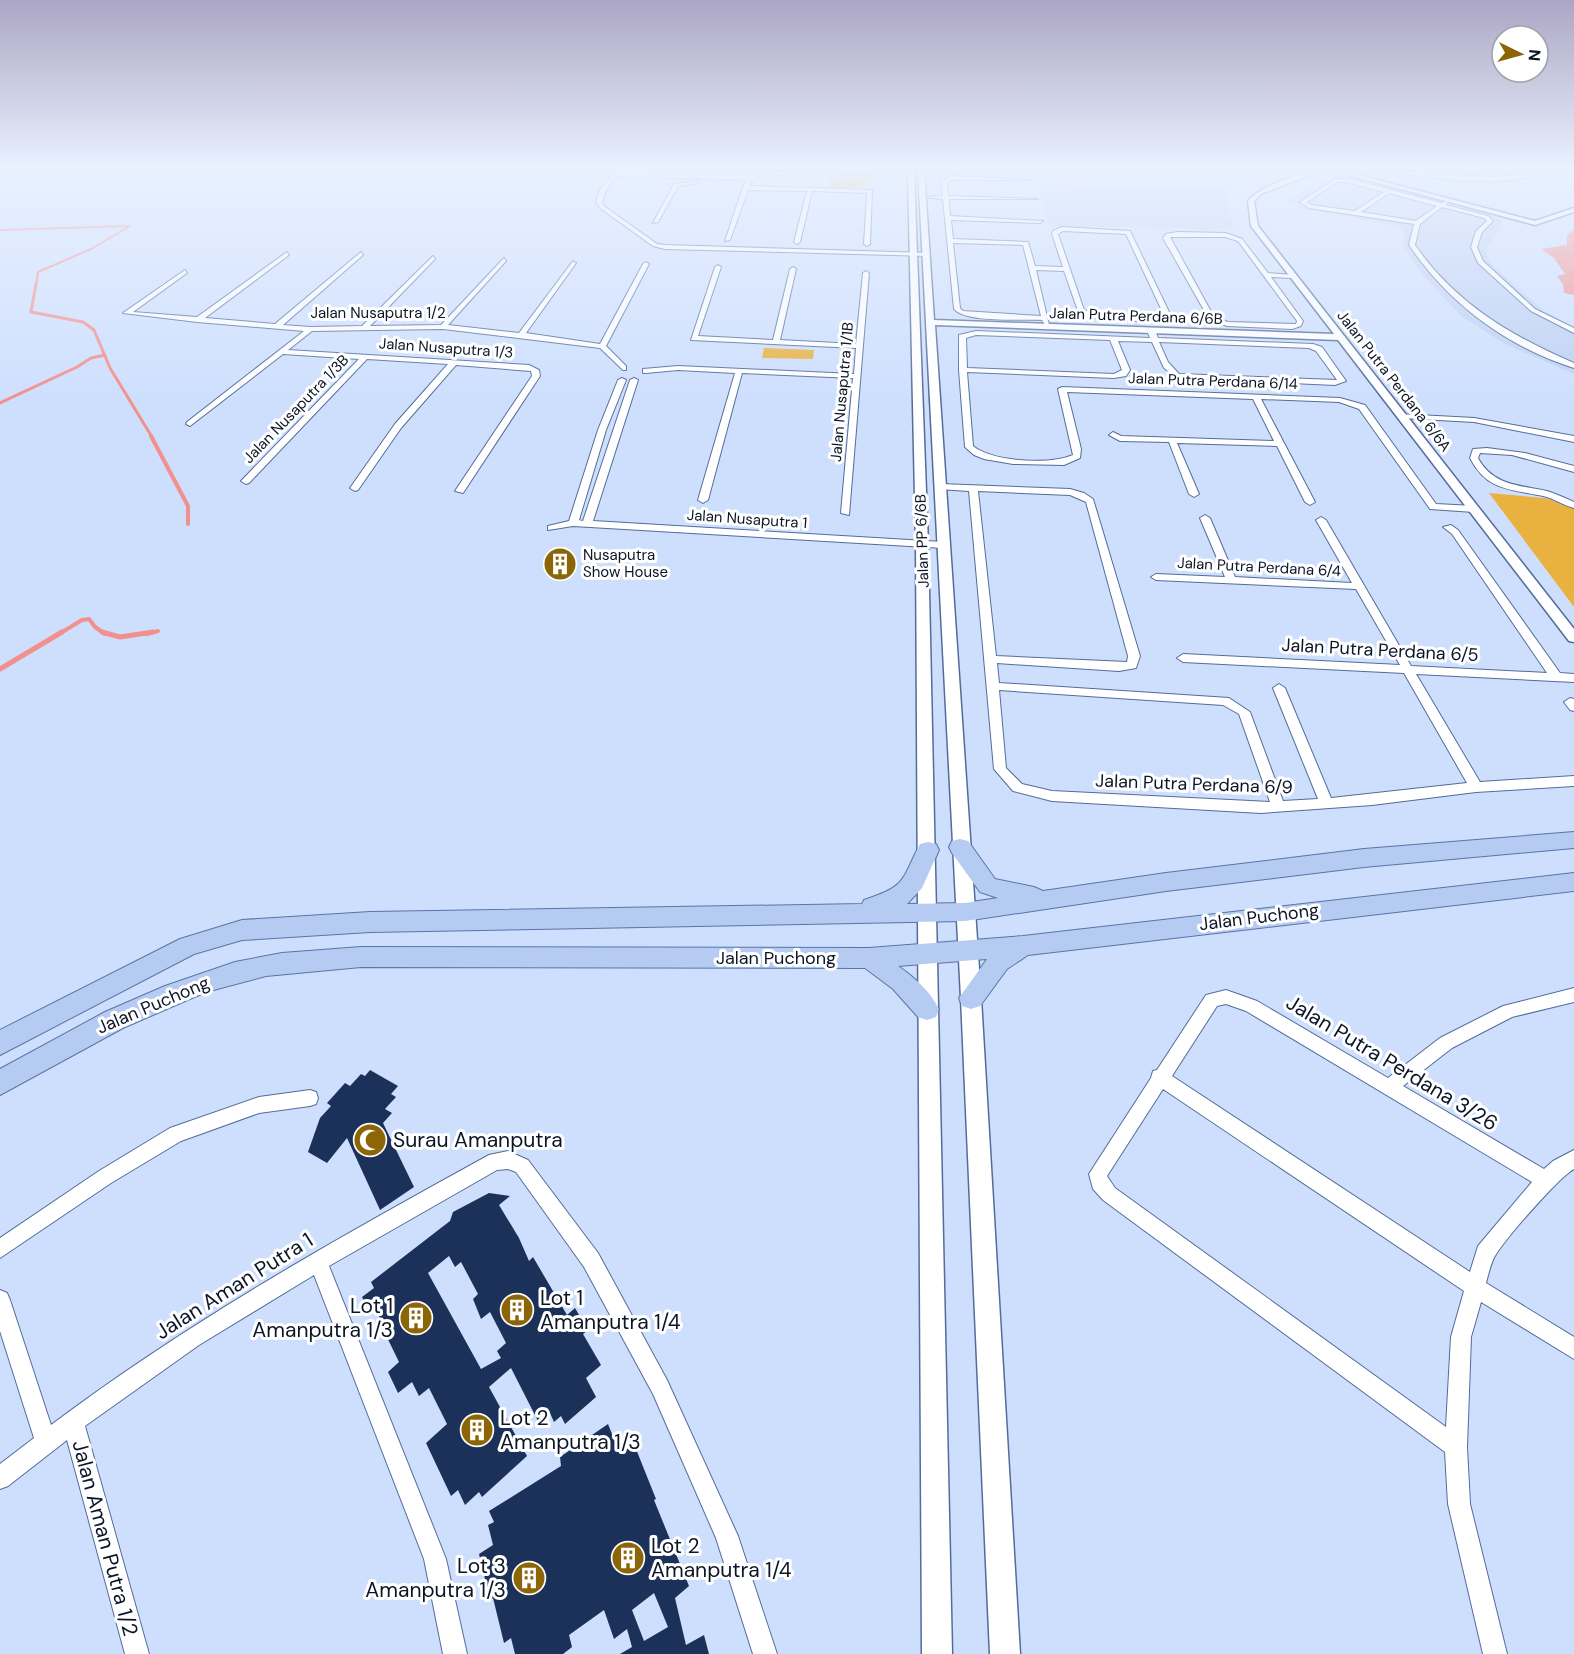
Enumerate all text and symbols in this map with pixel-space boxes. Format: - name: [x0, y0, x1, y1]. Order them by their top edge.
- north arrow: [1490, 24, 1550, 84]
- text: N: [1523, 49, 1545, 62]
- street label: Jalan Nusaputra 1/2: [310, 303, 446, 323]
- street label: Jalan Putra Perdana 6/6B: [1049, 303, 1223, 329]
- street label: Jalan Putra Perdana 6/6A: [1333, 306, 1455, 456]
- street label: Jalan Nusaputra 1/1B: [826, 321, 858, 463]
- street label: Jalan Nusaputra 1/3: [378, 333, 514, 363]
- street label: Jalan Nusaputra 1/3B: [239, 350, 353, 468]
- street label: Jalan Putra Perdana 6/14: [1128, 368, 1298, 394]
- street label: Jalan PP 6/6B: [910, 494, 934, 588]
- street label: Jalan Nusaputra 1: [686, 505, 808, 533]
- place label: Nusaputra Show House: [583, 545, 668, 582]
- building icon: Nusaputra Show House: [542, 546, 578, 582]
- street label: Jalan Putra Perdana 6/4: [1177, 553, 1341, 581]
- street label: Jalan Putra Perdana 6/5: [1281, 633, 1479, 667]
- street label: Jalan Putra Perdana 6/9: [1095, 769, 1293, 799]
- street label: Jalan Puchong: [1198, 898, 1320, 936]
- street label: Jalan Puchong: [716, 946, 836, 970]
- street label: Jalan Puchong: [93, 970, 213, 1040]
- street label: Jalan Putra Perdana 3/26: [1281, 989, 1503, 1137]
- mosque icon: Surau Amanputra: [352, 1122, 388, 1158]
- place label: Surau Amanputra: [393, 1126, 563, 1154]
- street label: Jalan Aman Putra 1: [150, 1226, 318, 1346]
- place label: Lot 1 Amanputra 1/4: [540, 1284, 681, 1336]
- place label: Lot 1 Amanputra 1/3: [252, 1292, 393, 1344]
- building icon: Lot 1 Amanputra 1/4: [499, 1292, 535, 1328]
- building icon: Lot 1 Amanputra 1/3: [398, 1300, 434, 1336]
- place label: Lot 2 Amanputra 1/3: [500, 1404, 641, 1456]
- building icon: Lot 2 Amanputra 1/3: [459, 1412, 495, 1448]
- street label: Jalan Aman Putra 1/2: [65, 1437, 145, 1639]
- place label: Lot 2 Amanputra 1/4: [651, 1532, 792, 1584]
- building icon: Lot 2 Amanputra 1/4: [610, 1540, 646, 1576]
- place label: Lot 3 Amanputra 1/3: [365, 1552, 506, 1604]
- building icon: Lot 3 Amanputra 1/3: [511, 1560, 547, 1596]

